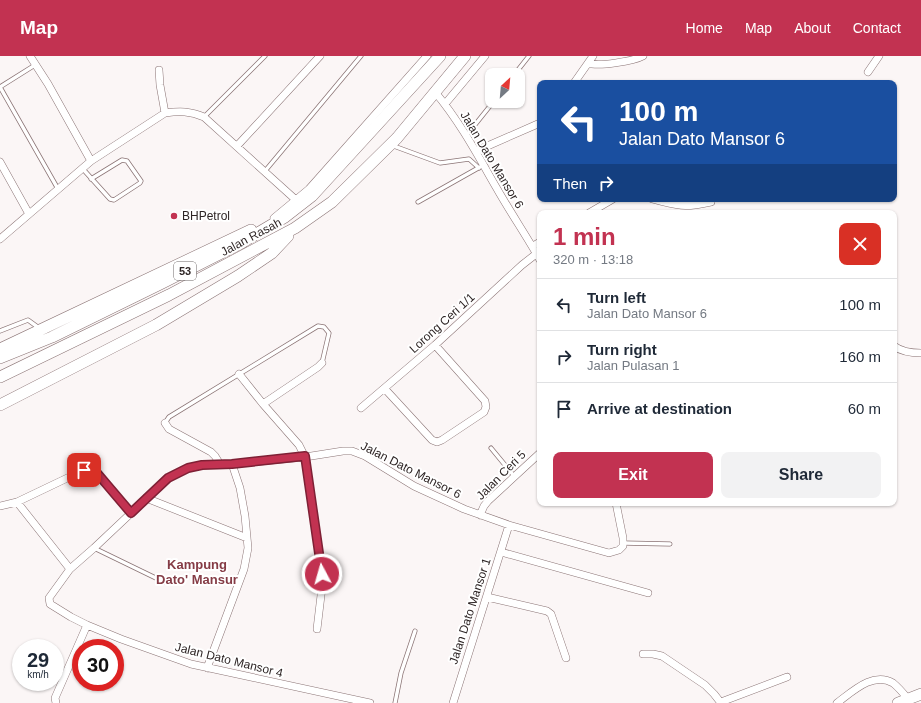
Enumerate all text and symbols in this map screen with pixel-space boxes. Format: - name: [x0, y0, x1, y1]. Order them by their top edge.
- text: Map: [20, 17, 58, 38]
- text: Home: [686, 20, 723, 36]
- text: Map: [745, 20, 772, 36]
- text: About: [794, 20, 831, 36]
- text: Contact: [853, 20, 901, 36]
- north arrow: [485, 68, 525, 108]
- map controls: [485, 68, 525, 108]
- icon: left: [553, 96, 605, 148]
- text: 100 m: [619, 96, 698, 127]
- street label: Jalan Dato Mansor 6: [457, 109, 527, 211]
- text: Jalan Dato Mansor 6: [619, 129, 785, 149]
- icon: right: [595, 172, 617, 194]
- text: Then: [553, 175, 587, 192]
- place label: BHPetrol: [182, 209, 230, 223]
- marker: BHPetrol: [169, 211, 179, 221]
- street label: Jalan Rasah: [218, 215, 284, 259]
- text: 1 min: [553, 223, 616, 250]
- button: close: [839, 223, 881, 265]
- text: 320 m · 13:18: [553, 252, 633, 267]
- road number: 53: [174, 262, 196, 280]
- text: Turn left: [587, 289, 646, 306]
- street label: Lorong Ceri 1/1: [407, 290, 478, 356]
- icon: left: [553, 294, 575, 316]
- text: 100 m: [839, 296, 881, 313]
- text: Jalan Dato Mansor 6: [587, 306, 707, 321]
- text: Turn right: [587, 341, 657, 358]
- icon: right: [553, 346, 575, 368]
- text: 160 m: [839, 348, 881, 365]
- text: Jalan Pulasan 1: [587, 358, 680, 373]
- icon: arrive: [553, 398, 575, 420]
- text: Arrive at destination: [587, 400, 732, 417]
- text: 60 m: [848, 400, 881, 417]
- street label: Jalan Dato Mansor 6: [358, 439, 464, 502]
- street label: Jalan Ceri 5: [473, 447, 529, 503]
- button: Exit: [553, 452, 713, 498]
- button: Share: [721, 452, 881, 498]
- pin: [67, 453, 101, 487]
- icon: arrive: [73, 459, 95, 481]
- position arrow: [301, 553, 343, 595]
- street label: Jalan Dato Mansor 1: [446, 556, 494, 666]
- district label: Kampung Dato' Mansur: [156, 557, 238, 587]
- speed limit sign: 30: [72, 639, 124, 691]
- street label: Jalan Dato Mansor 4: [174, 640, 285, 680]
- text: 29: [27, 649, 49, 671]
- text: km/h: [27, 669, 49, 680]

